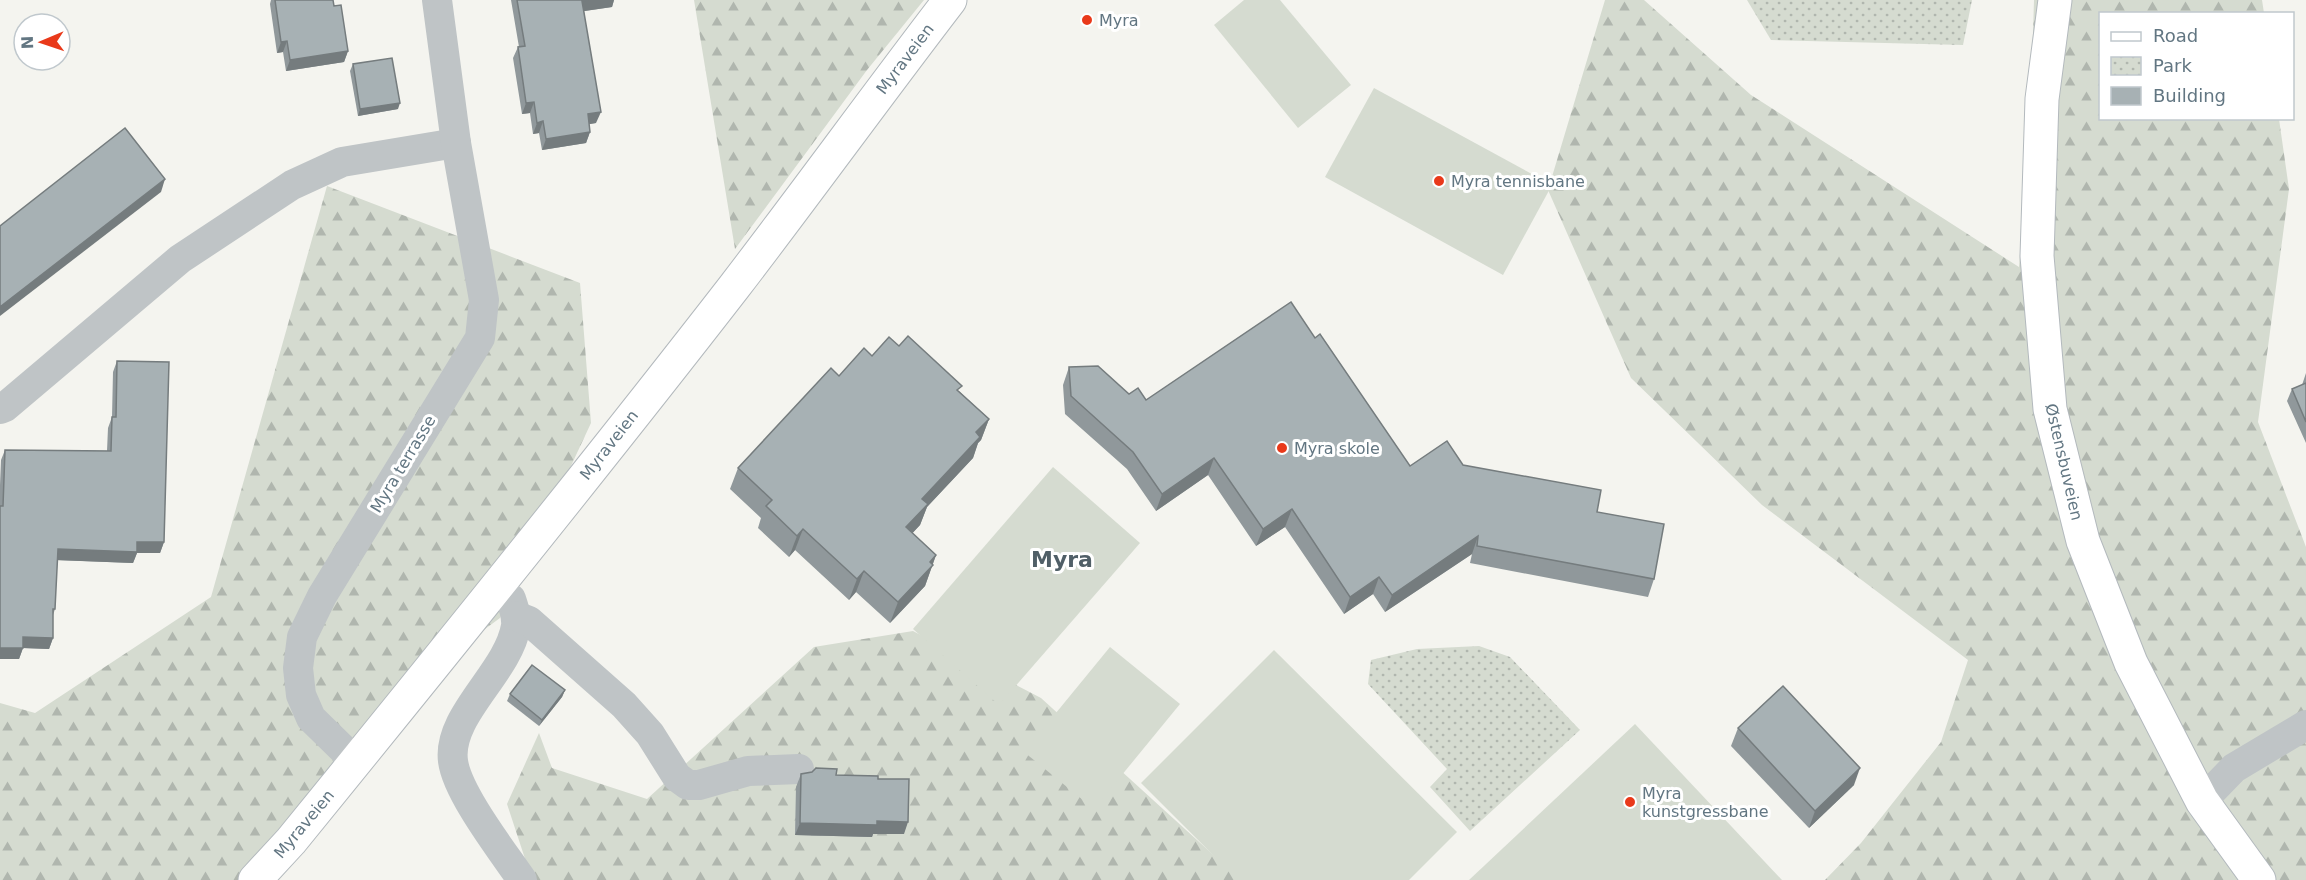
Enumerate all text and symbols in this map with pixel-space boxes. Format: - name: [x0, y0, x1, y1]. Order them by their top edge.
- place label: Myra: [1099, 11, 1139, 30]
- north arrow: [12, 12, 72, 72]
- legend: [2099, 12, 2294, 120]
- marker: Myra: [1080, 13, 1094, 27]
- street label: Myraveien: [872, 20, 938, 98]
- text: Road: [2153, 25, 2198, 46]
- text: N: [18, 35, 37, 50]
- text: Park: [2153, 55, 2192, 76]
- text: Building: [2153, 85, 2226, 106]
- place label: Myra tennisbane: [1451, 172, 1585, 191]
- marker: Myra tennisbane: [1432, 174, 1446, 188]
- street label: Østensbuveien: [2041, 402, 2087, 522]
- street label: Myraveien: [576, 406, 642, 484]
- street label: Myra terrasse: [367, 412, 439, 516]
- place label: Myra skole: [1294, 439, 1380, 458]
- marker: Myra skole: [1275, 441, 1289, 455]
- district label: Myra: [1031, 547, 1093, 572]
- place label: Myra kunstgressbane: [1642, 784, 1769, 821]
- street label: Myraveien: [270, 786, 338, 862]
- marker: Myra kunstgressbane: [1623, 795, 1637, 809]

